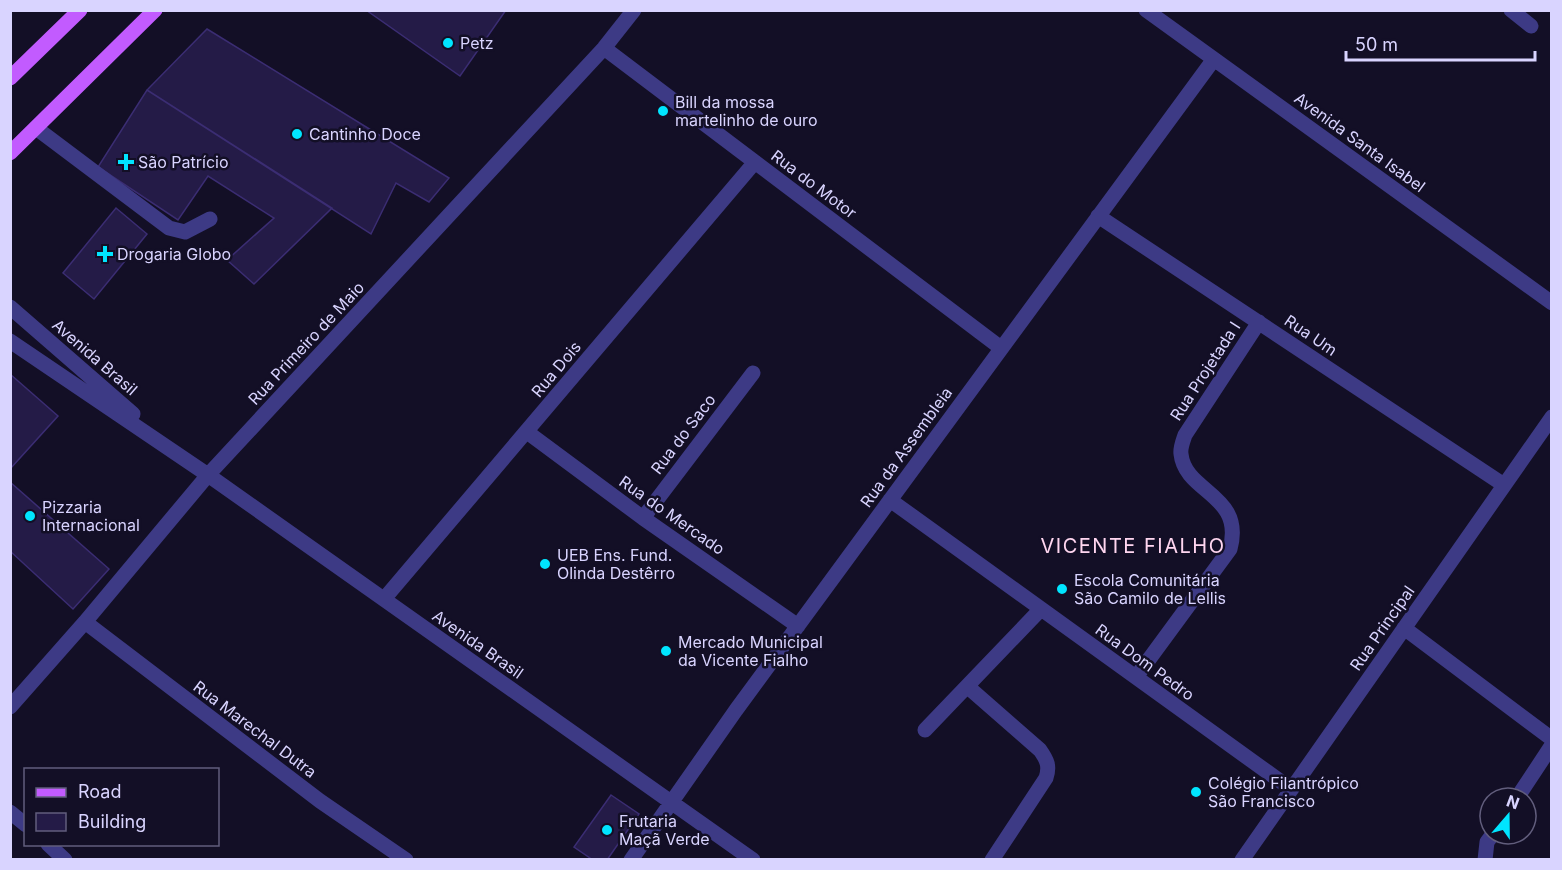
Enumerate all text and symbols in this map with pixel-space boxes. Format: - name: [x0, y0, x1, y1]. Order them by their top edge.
- scale bar: [1346, 24, 1535, 62]
- place label: Petz: [460, 33, 494, 53]
- text: 50 m: [1355, 34, 1398, 55]
- marker: Petz: [441, 36, 455, 50]
- street label: Avenida Santa Isabel: [1291, 88, 1429, 196]
- place label: Bill da mossa martelinho de ouro: [675, 92, 817, 130]
- marker: Bill da mossa martelinho de ouro: [656, 104, 670, 118]
- place label: Cantinho Doce: [309, 124, 421, 144]
- marker: Cantinho Doce: [290, 127, 304, 141]
- street label: Rua do Motor: [767, 145, 861, 223]
- place label: São Patrício: [138, 152, 229, 172]
- marker: São Patrício: [119, 155, 133, 169]
- place label: Drogaria Globo: [117, 244, 231, 264]
- marker: Drogaria Globo: [98, 247, 112, 261]
- street label: Rua Primeiro de Maio: [244, 277, 368, 409]
- street label: Rua Um: [1281, 310, 1341, 360]
- street label: Avenida Brasil: [48, 315, 142, 399]
- street label: Rua Projetada I: [1166, 318, 1244, 424]
- street label: Rua Dois: [527, 337, 585, 401]
- street label: Rua da Assembleia: [856, 383, 956, 511]
- street label: Rua do Saco: [646, 390, 720, 478]
- street label: Rua do Mercado: [615, 471, 729, 559]
- place label: Pizzaria Internacional: [42, 497, 140, 535]
- marker: Pizzaria Internacional: [23, 509, 37, 523]
- district label: VICENTE FIALHO: [1041, 534, 1225, 558]
- place label: UEB Ens. Fund. Olinda Destêrro: [557, 545, 675, 583]
- marker: UEB Ens. Fund. Olinda Destêrro: [538, 557, 552, 571]
- place label: Escola Comunitária São Camilo de Lellis: [1074, 570, 1226, 608]
- marker: Escola Comunitária São Camilo de Lellis: [1055, 582, 1069, 596]
- street label: Rua Principal: [1345, 582, 1419, 674]
- street label: Avenida Brasil: [429, 605, 527, 683]
- street label: Rua Dom Pedro: [1092, 619, 1198, 705]
- place label: Mercado Municipal da Vicente Fialho: [678, 632, 823, 670]
- marker: Mercado Municipal da Vicente Fialho: [659, 644, 673, 658]
- street label: Rua Marechal Dutra: [189, 676, 321, 782]
- legend: [24, 768, 219, 846]
- place label: Colégio Filantrópico São Francisco: [1208, 773, 1359, 811]
- text: Road: [78, 781, 121, 802]
- marker: Colégio Filantrópico São Francisco: [1189, 785, 1203, 799]
- north arrow: [1478, 786, 1538, 846]
- text: N: [1504, 790, 1522, 813]
- text: Building: [78, 811, 146, 832]
- place label: Frutaria Maçã Verde: [619, 811, 710, 849]
- marker: Frutaria Maçã Verde: [600, 823, 614, 837]

